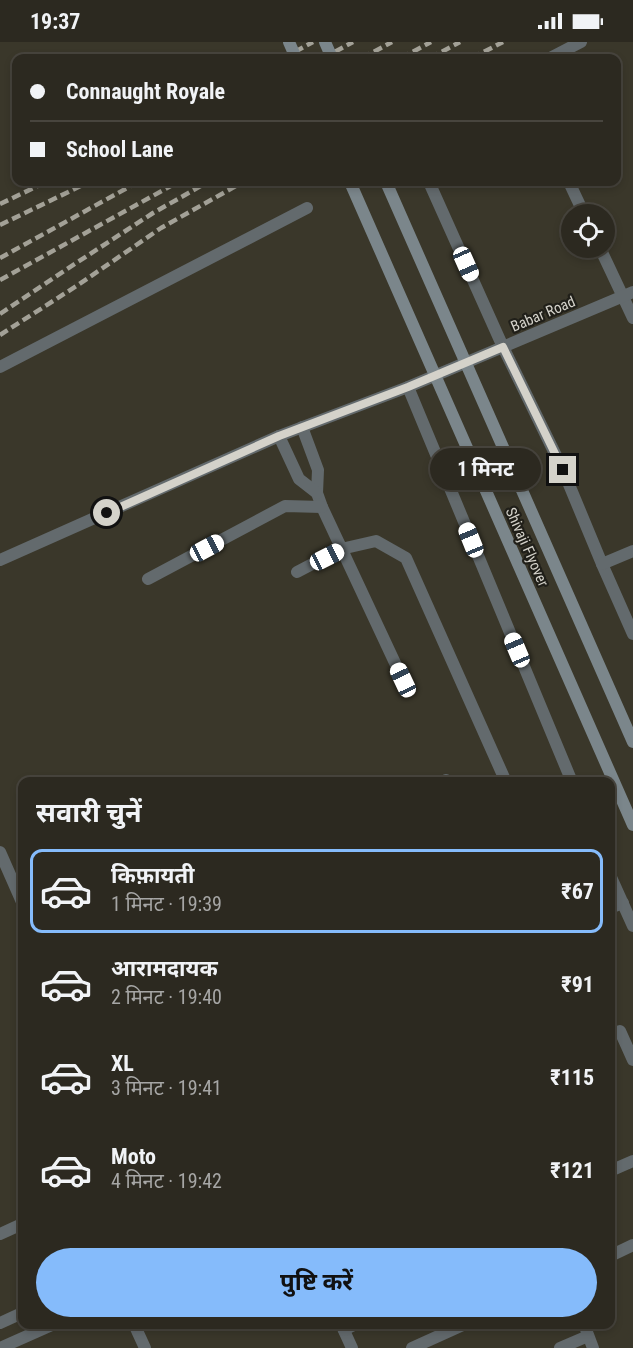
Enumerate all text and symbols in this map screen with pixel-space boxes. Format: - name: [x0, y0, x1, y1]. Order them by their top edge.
- text: 19:37: [30, 9, 81, 34]
- text: Connaught Royale: [66, 79, 225, 104]
- text: School Lane: [66, 137, 174, 162]
- map controls: [561, 204, 615, 258]
- button: locate: [561, 204, 615, 258]
- car: [450, 244, 482, 284]
- street label: Babar Road: [508, 292, 578, 336]
- callout: 1 मिनट: [431, 449, 542, 491]
- route end: [549, 456, 576, 483]
- text: 1 मिनट: [457, 457, 514, 481]
- route start: [93, 499, 120, 526]
- street label: Shivaji Flyover: [502, 505, 553, 590]
- car: [456, 520, 486, 560]
- car: [187, 532, 227, 564]
- car: [307, 541, 347, 573]
- car: [502, 630, 532, 670]
- car: [387, 660, 419, 700]
- text: सवारी चुनें: [36, 797, 142, 829]
- text: किफ़ायती: [111, 863, 195, 888]
- icon: car: [39, 864, 93, 918]
- text: ₹67: [561, 879, 594, 904]
- text: 1 मिनट · 19:39: [111, 892, 222, 916]
- text: आरामदायक: [111, 956, 218, 981]
- icon: car: [39, 957, 93, 1011]
- text: ₹91: [561, 972, 594, 997]
- text: 2 मिनट · 19:40: [111, 985, 222, 1009]
- icon: car: [39, 1050, 93, 1104]
- text: XL: [111, 1051, 134, 1076]
- text: ₹115: [550, 1065, 594, 1090]
- text: 3 मिनट · 19:41: [111, 1076, 222, 1100]
- icon: car: [39, 1143, 93, 1197]
- text: Moto: [111, 1144, 156, 1169]
- text: ₹121: [550, 1158, 594, 1183]
- text: 4 मिनट · 19:42: [111, 1169, 222, 1193]
- button: पुष्टि करें: [36, 1248, 597, 1317]

